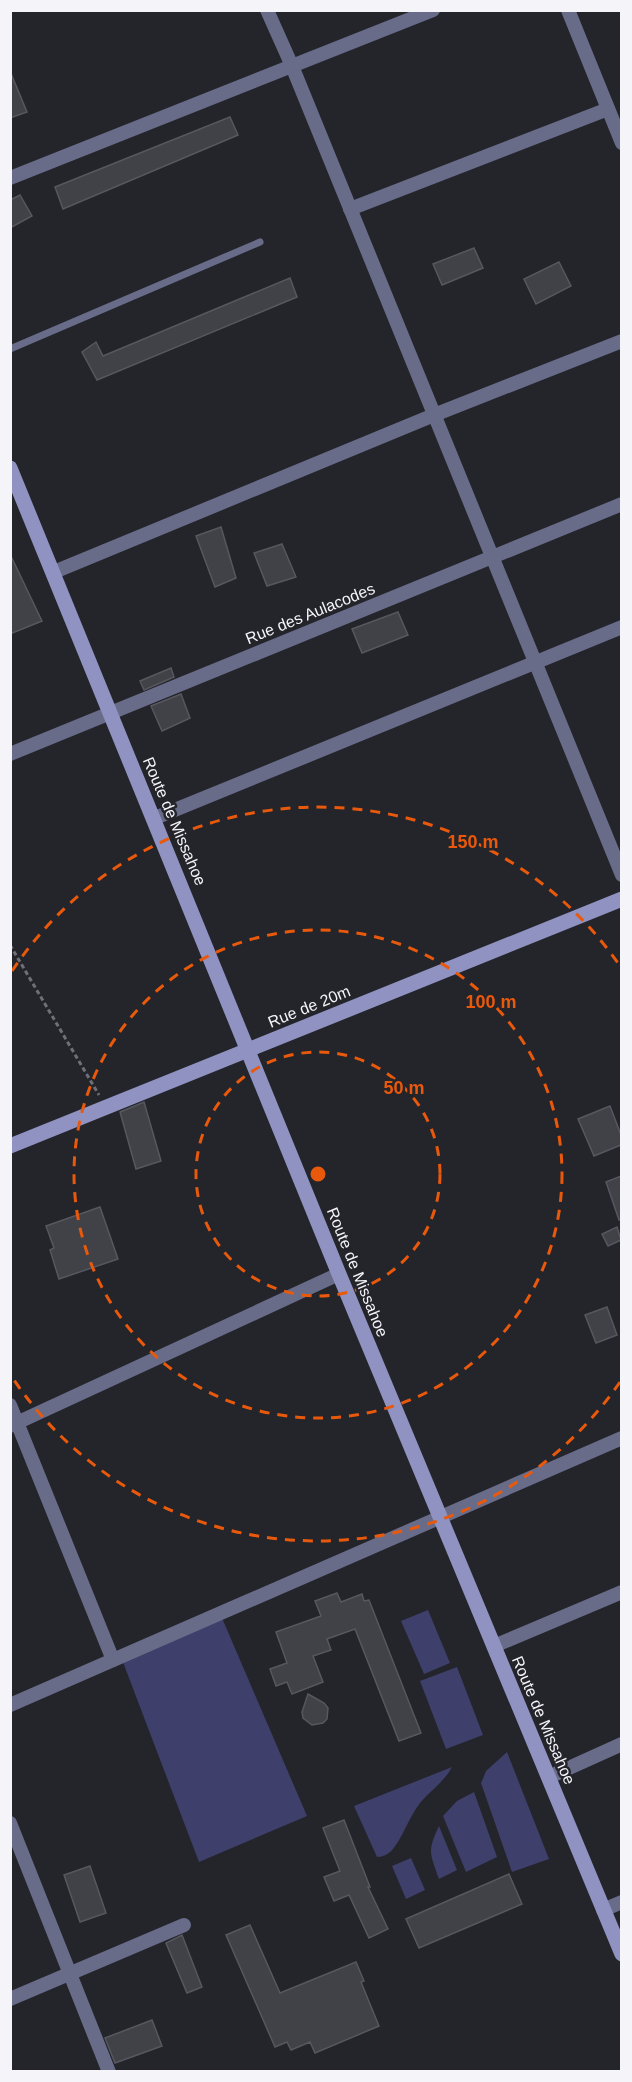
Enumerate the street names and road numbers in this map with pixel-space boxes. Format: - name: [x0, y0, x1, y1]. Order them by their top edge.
- street label: Rue des Aulacodes: [243, 580, 377, 647]
- street label: Route de Missahoe: [140, 754, 209, 888]
- street label: Rue de 20m: [266, 982, 353, 1031]
- street label: Route de Missahoe: [324, 1205, 391, 1339]
- street label: Route de Missahoe: [509, 1653, 578, 1787]

